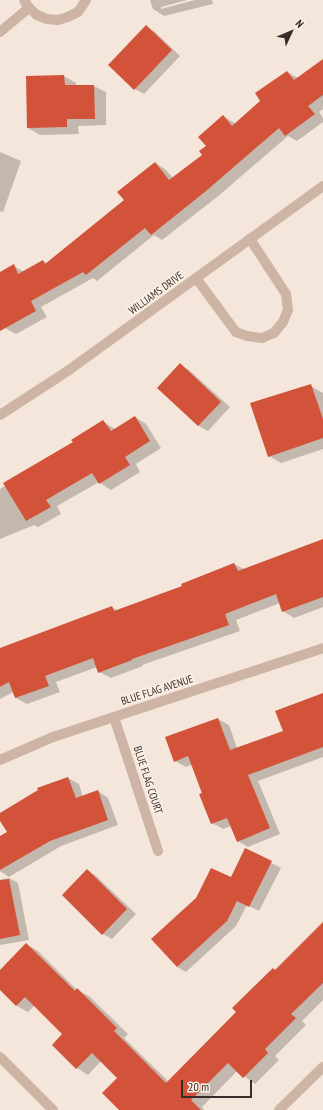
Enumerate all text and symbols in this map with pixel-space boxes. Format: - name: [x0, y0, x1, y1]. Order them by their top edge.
- north arrow: [271, 12, 311, 52]
- text: N: [293, 17, 307, 31]
- street label: WILLIAMS DRIVE: [126, 269, 186, 317]
- street label: BLUE FLAG AVENUE: [119, 672, 195, 708]
- street label: BLUE FLAG COURT: [131, 744, 165, 816]
- scale bar: [183, 1072, 254, 1098]
- text: 20 m: [188, 1079, 209, 1094]

